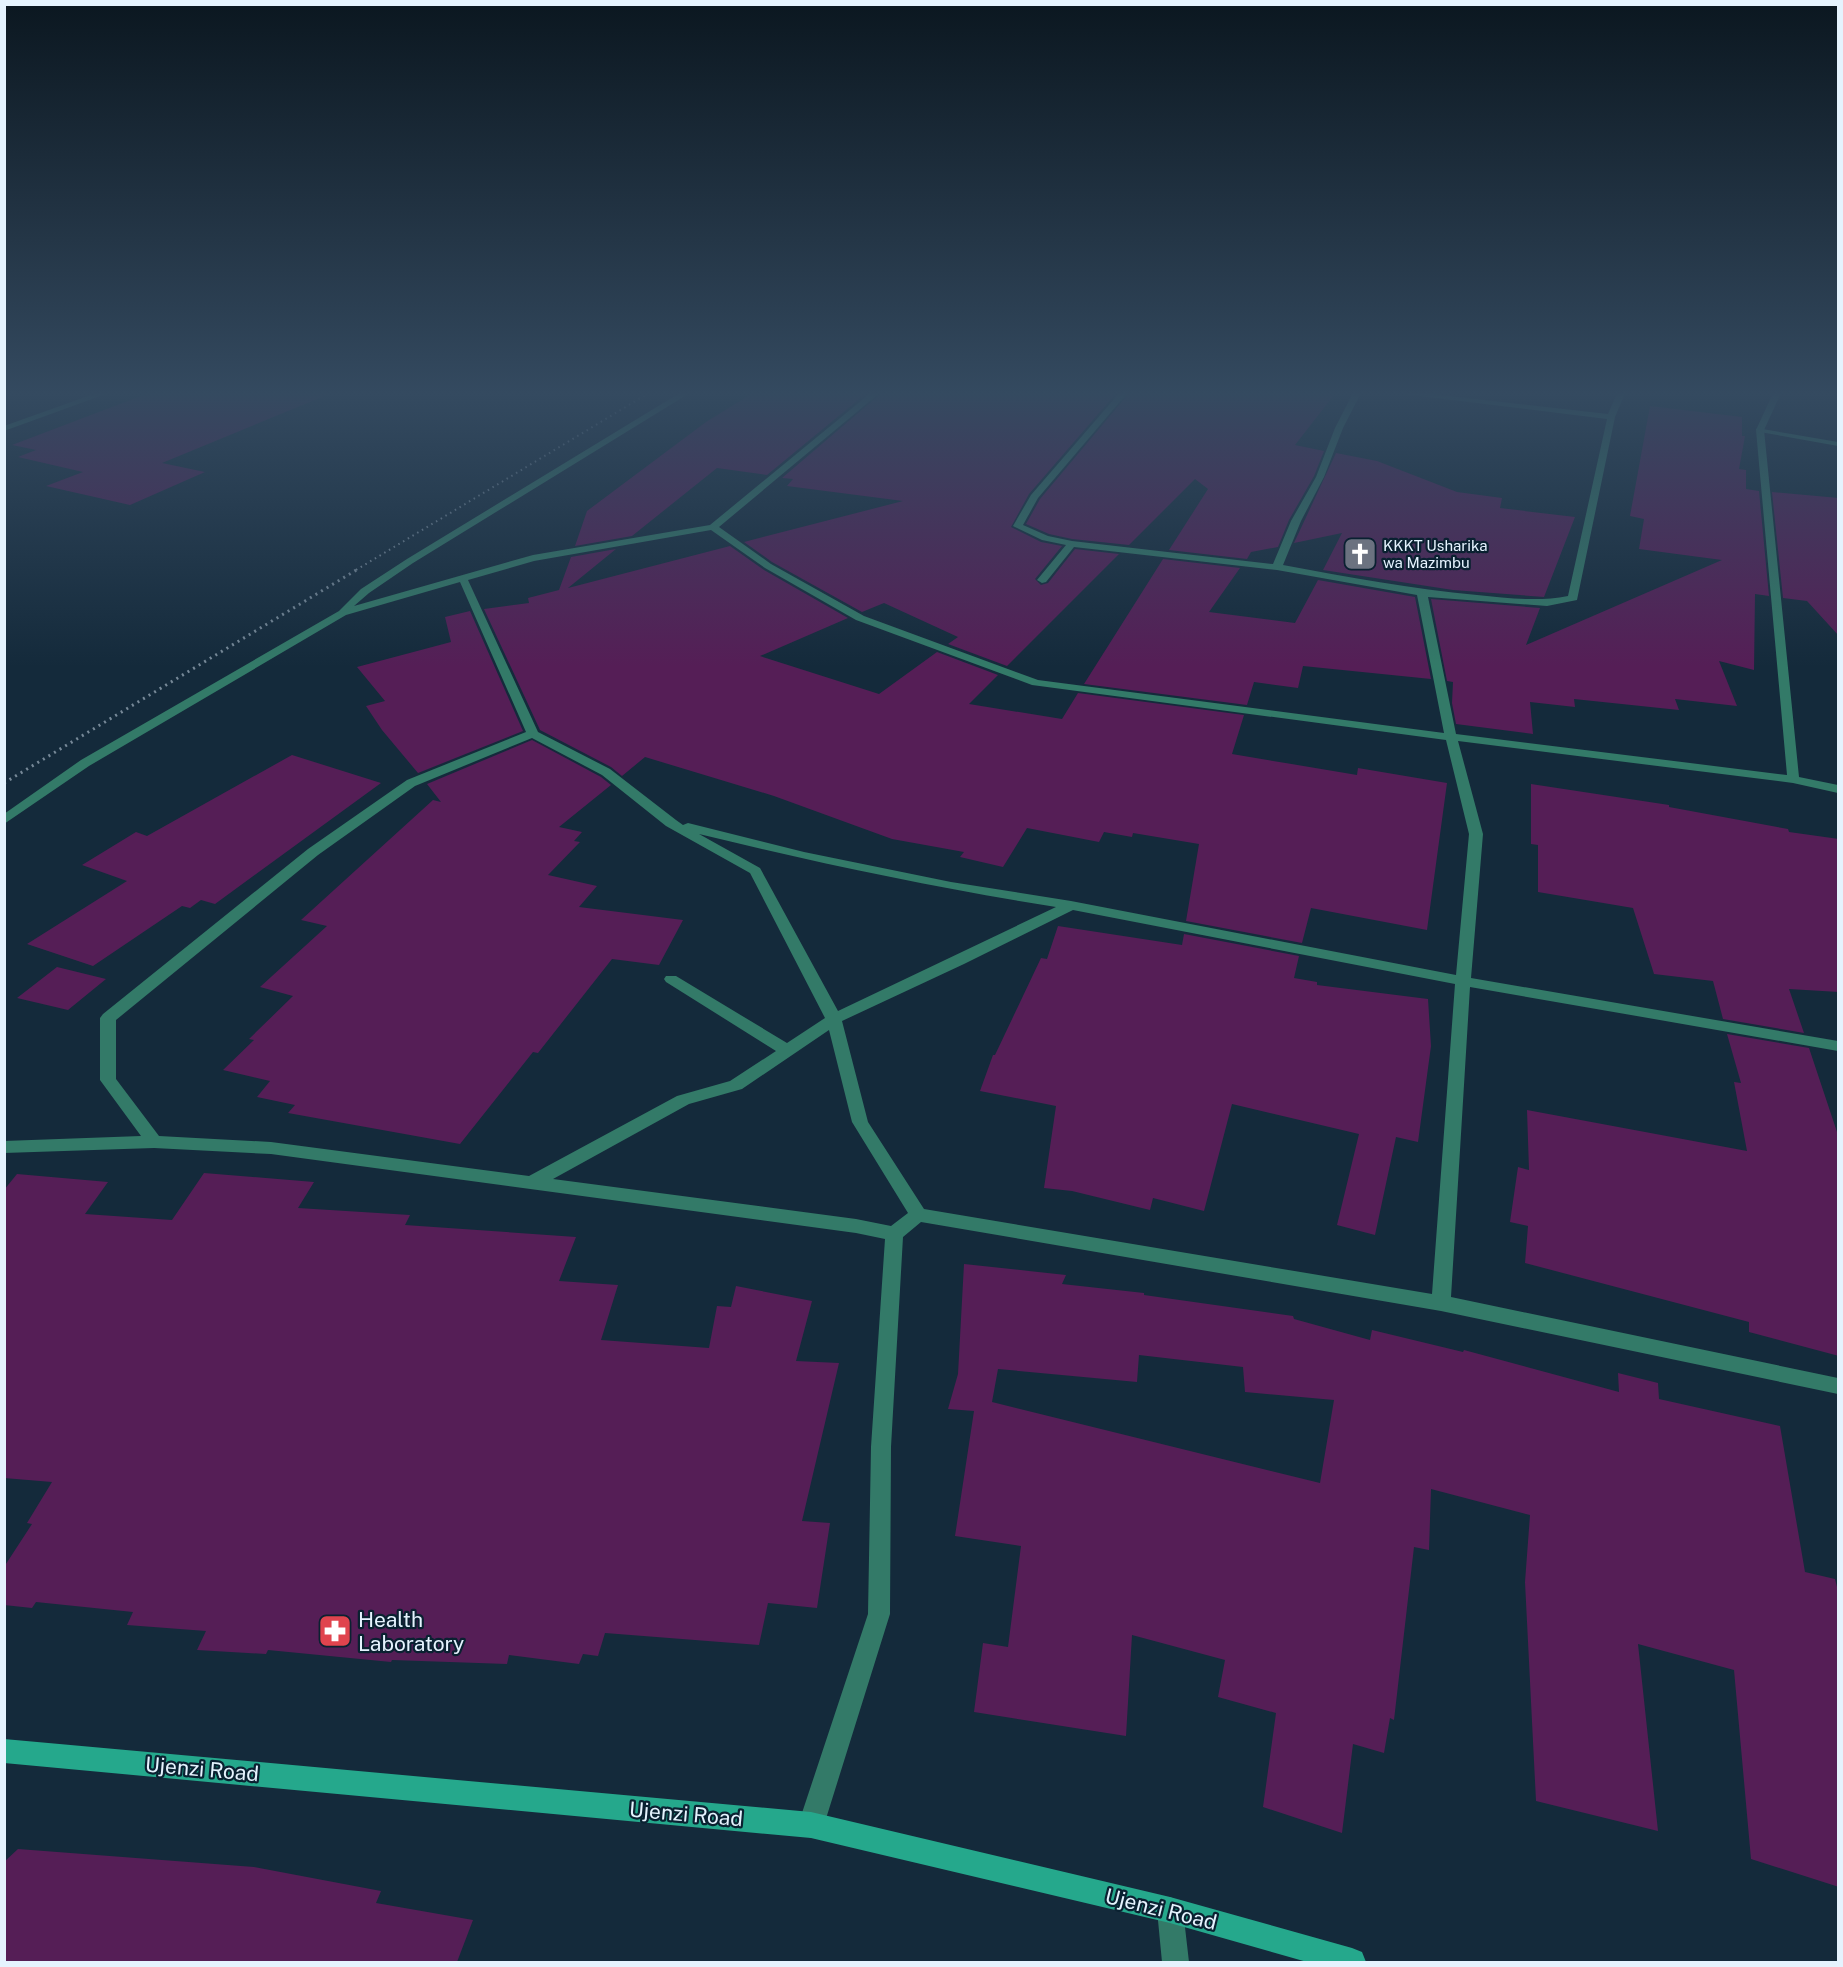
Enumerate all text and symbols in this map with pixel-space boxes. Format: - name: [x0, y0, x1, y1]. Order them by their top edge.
- church icon: KKKT Usharika wa Mazimbu: [1342, 536, 1378, 572]
- place label: KKKT Usharika wa Mazimbu: [1383, 537, 1488, 571]
- place label: Health Laboratory: [358, 1607, 464, 1656]
- pharmacy icon: Health Laboratory: [317, 1613, 353, 1649]
- street label: Ujenzi Road: [144, 1752, 260, 1786]
- street label: Ujenzi Road: [628, 1797, 744, 1831]
- street label: Ujenzi Road: [1103, 1883, 1219, 1935]

